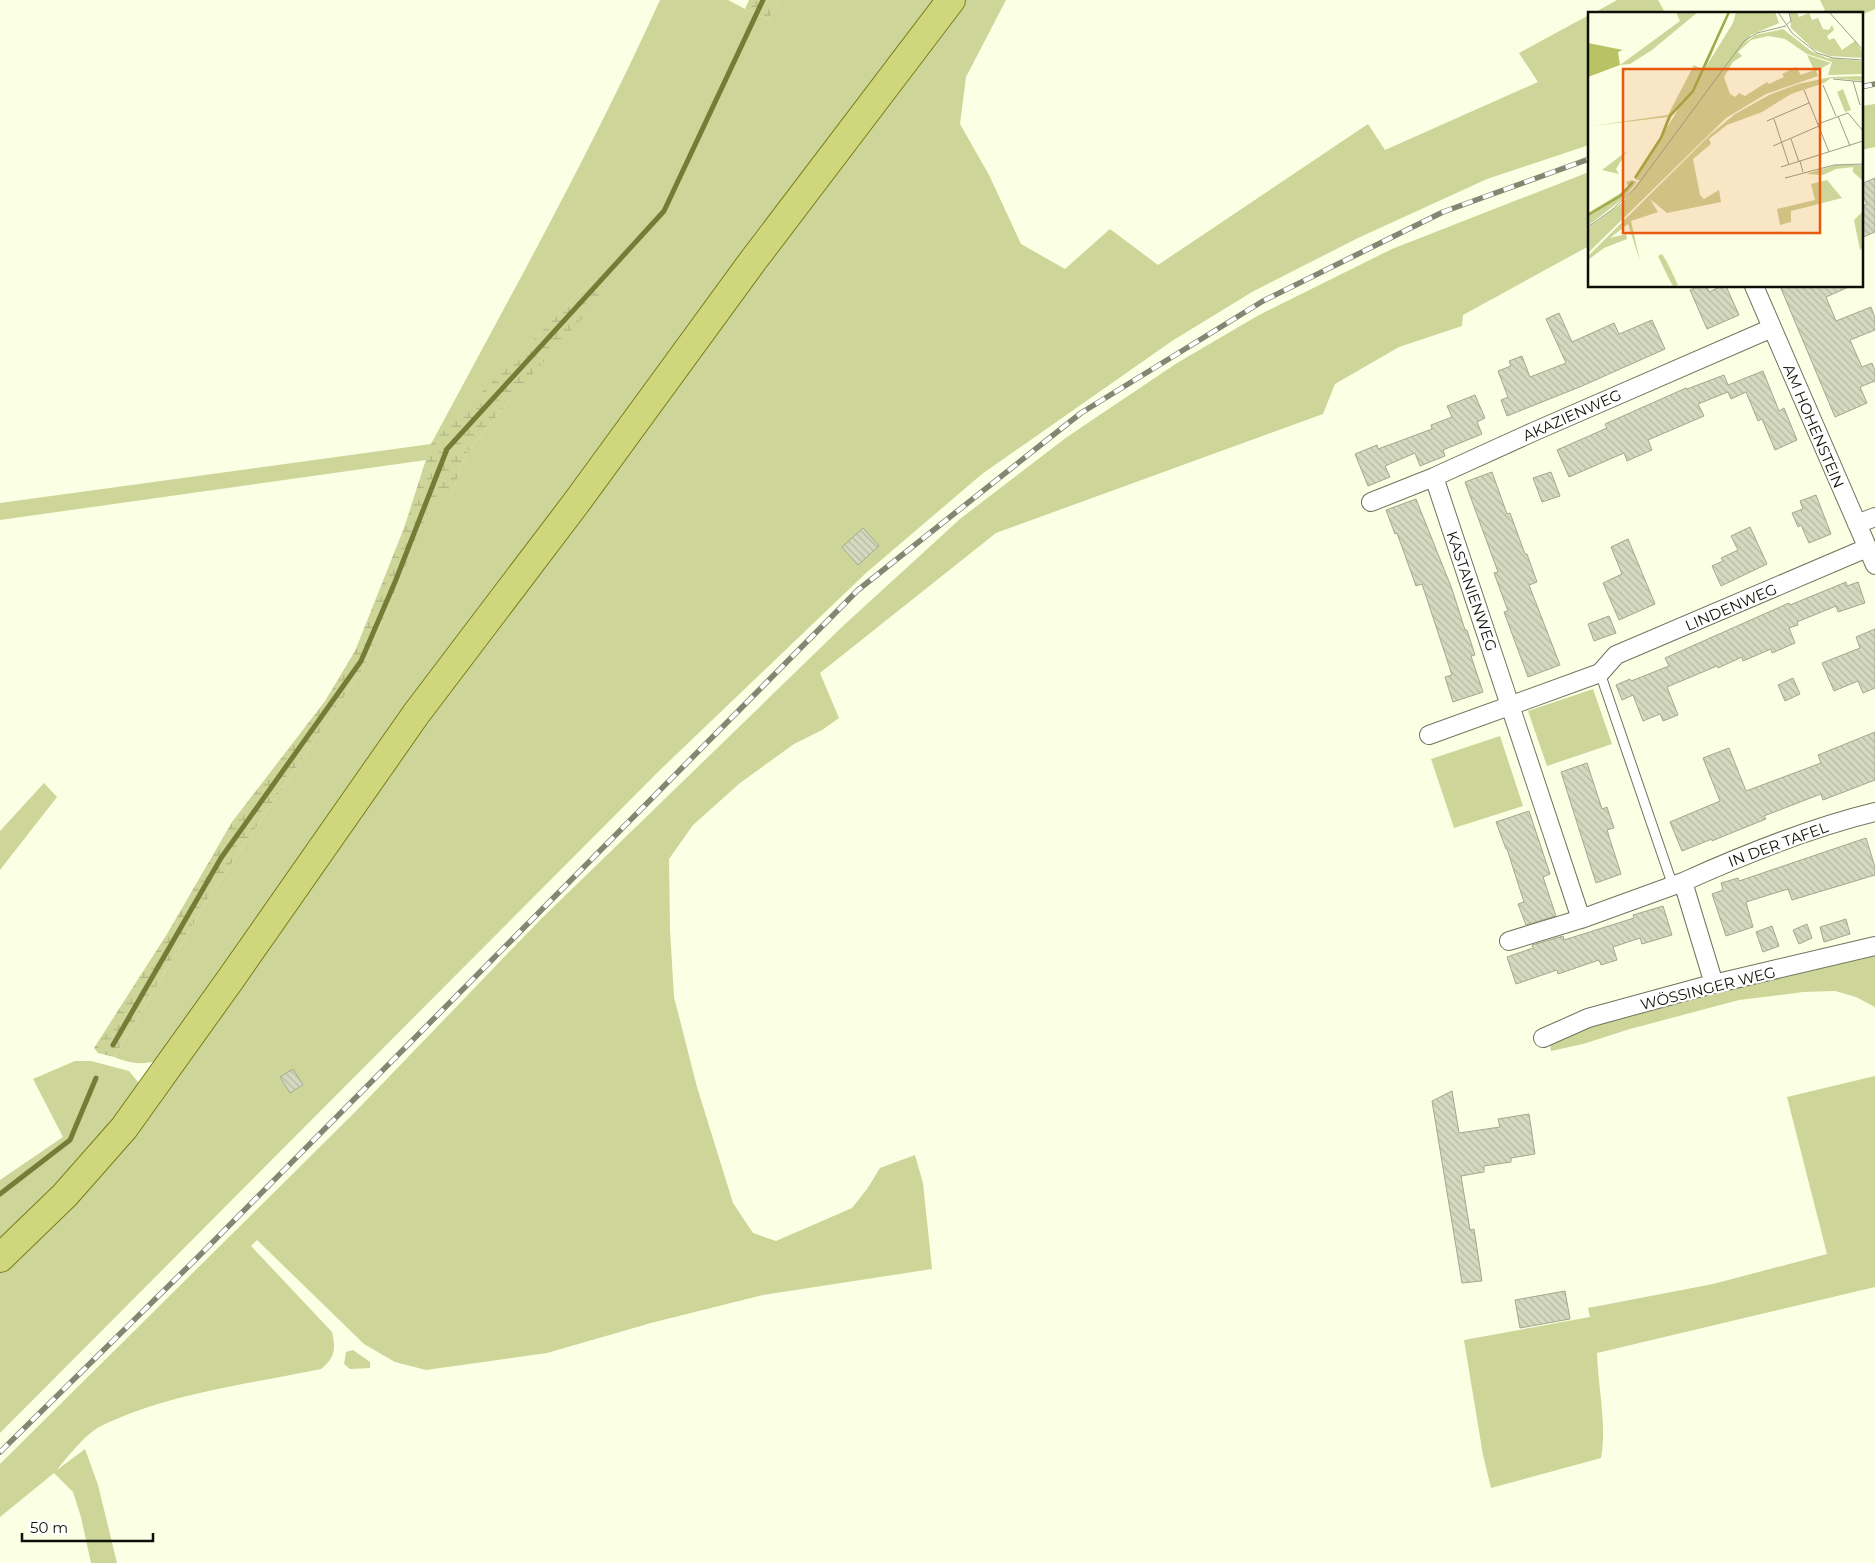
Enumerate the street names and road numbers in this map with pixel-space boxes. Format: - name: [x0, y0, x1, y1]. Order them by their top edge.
- street label: AM HOHENSTEIN: [1779, 361, 1849, 491]
- street label: AKAZIENWEG: [1520, 385, 1624, 445]
- street label: KASTANIENWEG: [1443, 528, 1501, 654]
- street label: LINDENWEG: [1682, 579, 1780, 635]
- street label: IN DER TAFEL: [1725, 817, 1831, 871]
- street label: WÖSSINGER WEG: [1638, 962, 1778, 1014]

